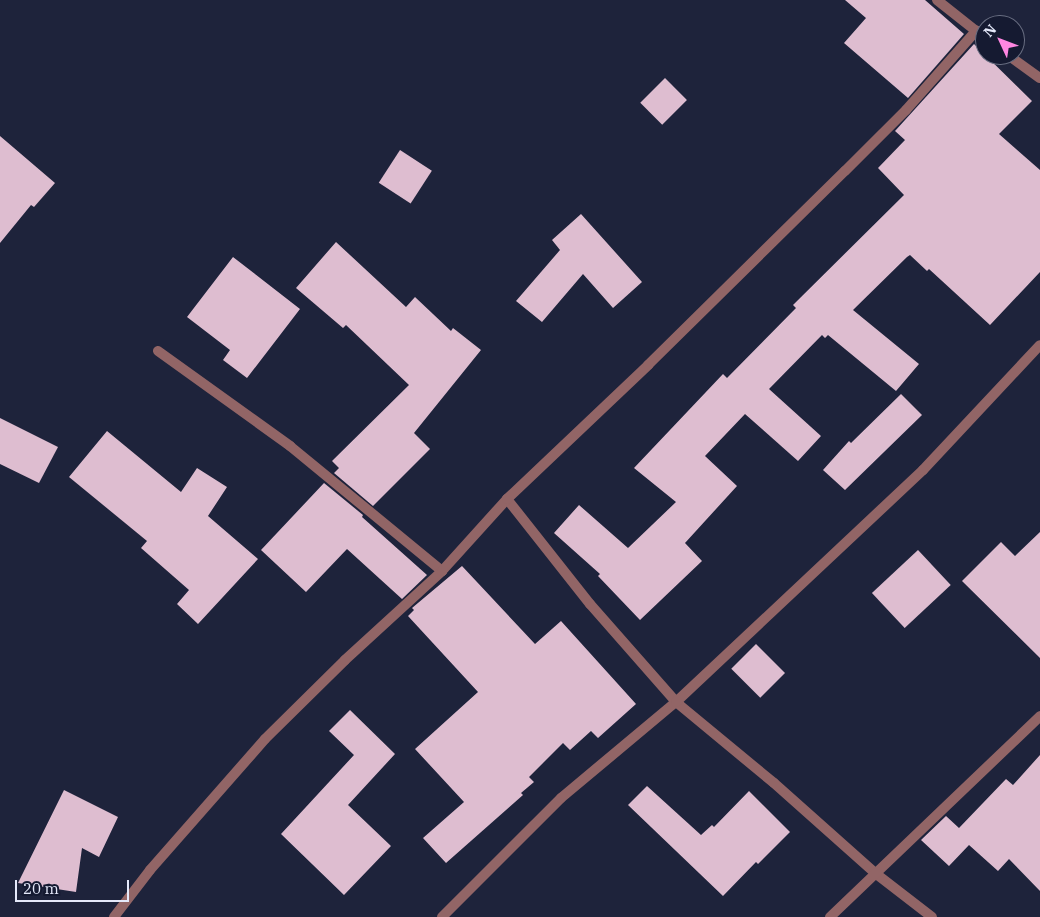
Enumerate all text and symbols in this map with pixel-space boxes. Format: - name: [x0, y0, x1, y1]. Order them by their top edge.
- north arrow: [975, 15, 1025, 65]
- text: N: [979, 20, 1000, 41]
- scale bar: [18, 870, 131, 902]
- text: 20 m: [23, 879, 59, 898]

